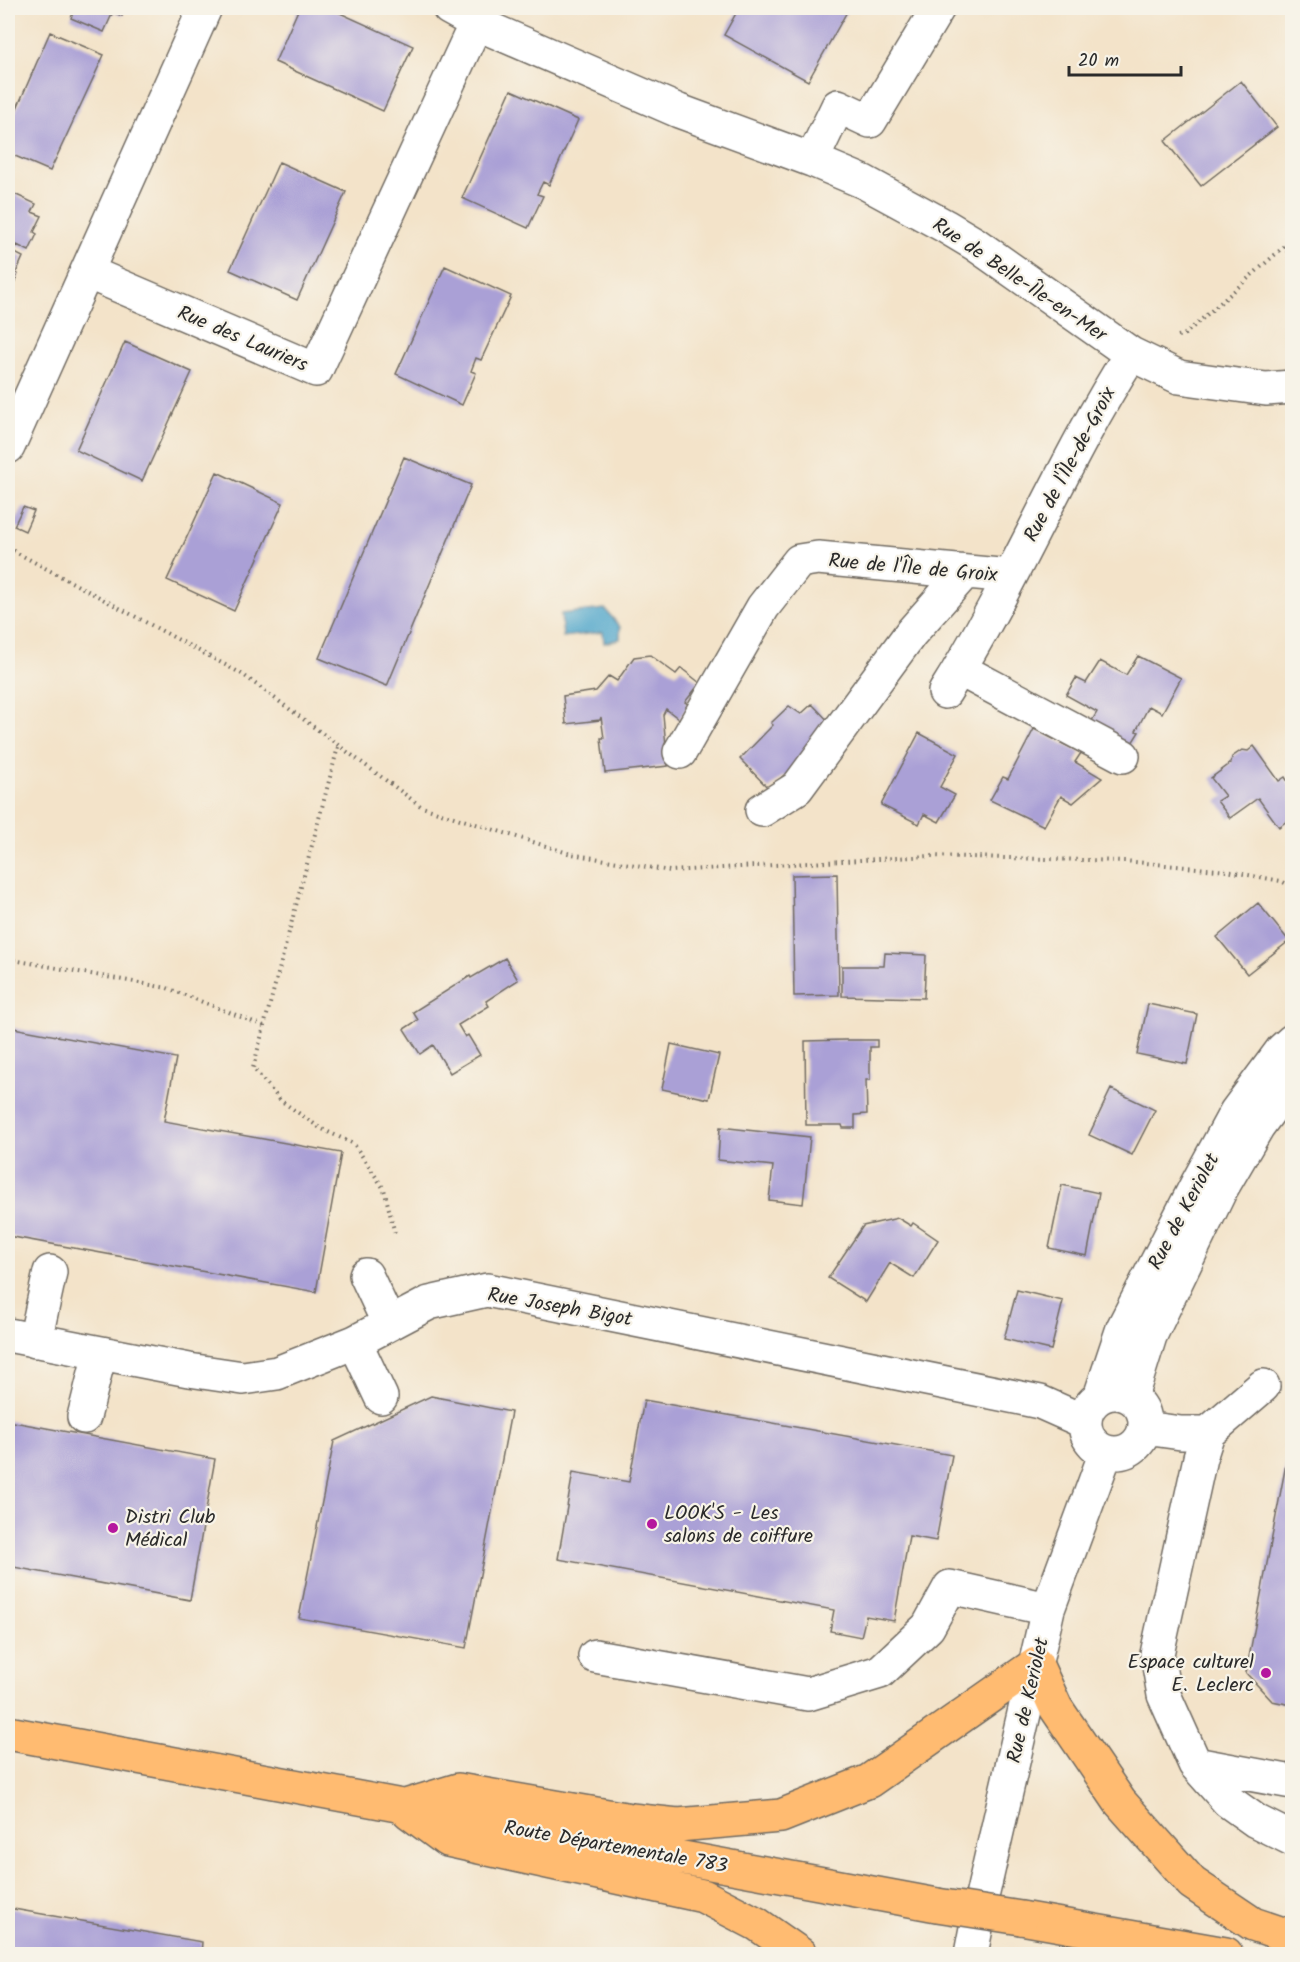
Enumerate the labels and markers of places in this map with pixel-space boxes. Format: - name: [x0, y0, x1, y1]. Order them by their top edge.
- place label: LOOK'S - Les salons de coiffure: [664, 1498, 813, 1553]
- place label: Distri Club Médical: [125, 1502, 216, 1557]
- marker: LOOK'S - Les salons de coiffure: [645, 1517, 659, 1531]
- marker: Distri Club Médical: [106, 1521, 120, 1535]
- place label: Espace culturel E. Leclerc: [1128, 1647, 1254, 1702]
- marker: Espace culturel E. Leclerc: [1259, 1666, 1273, 1680]

